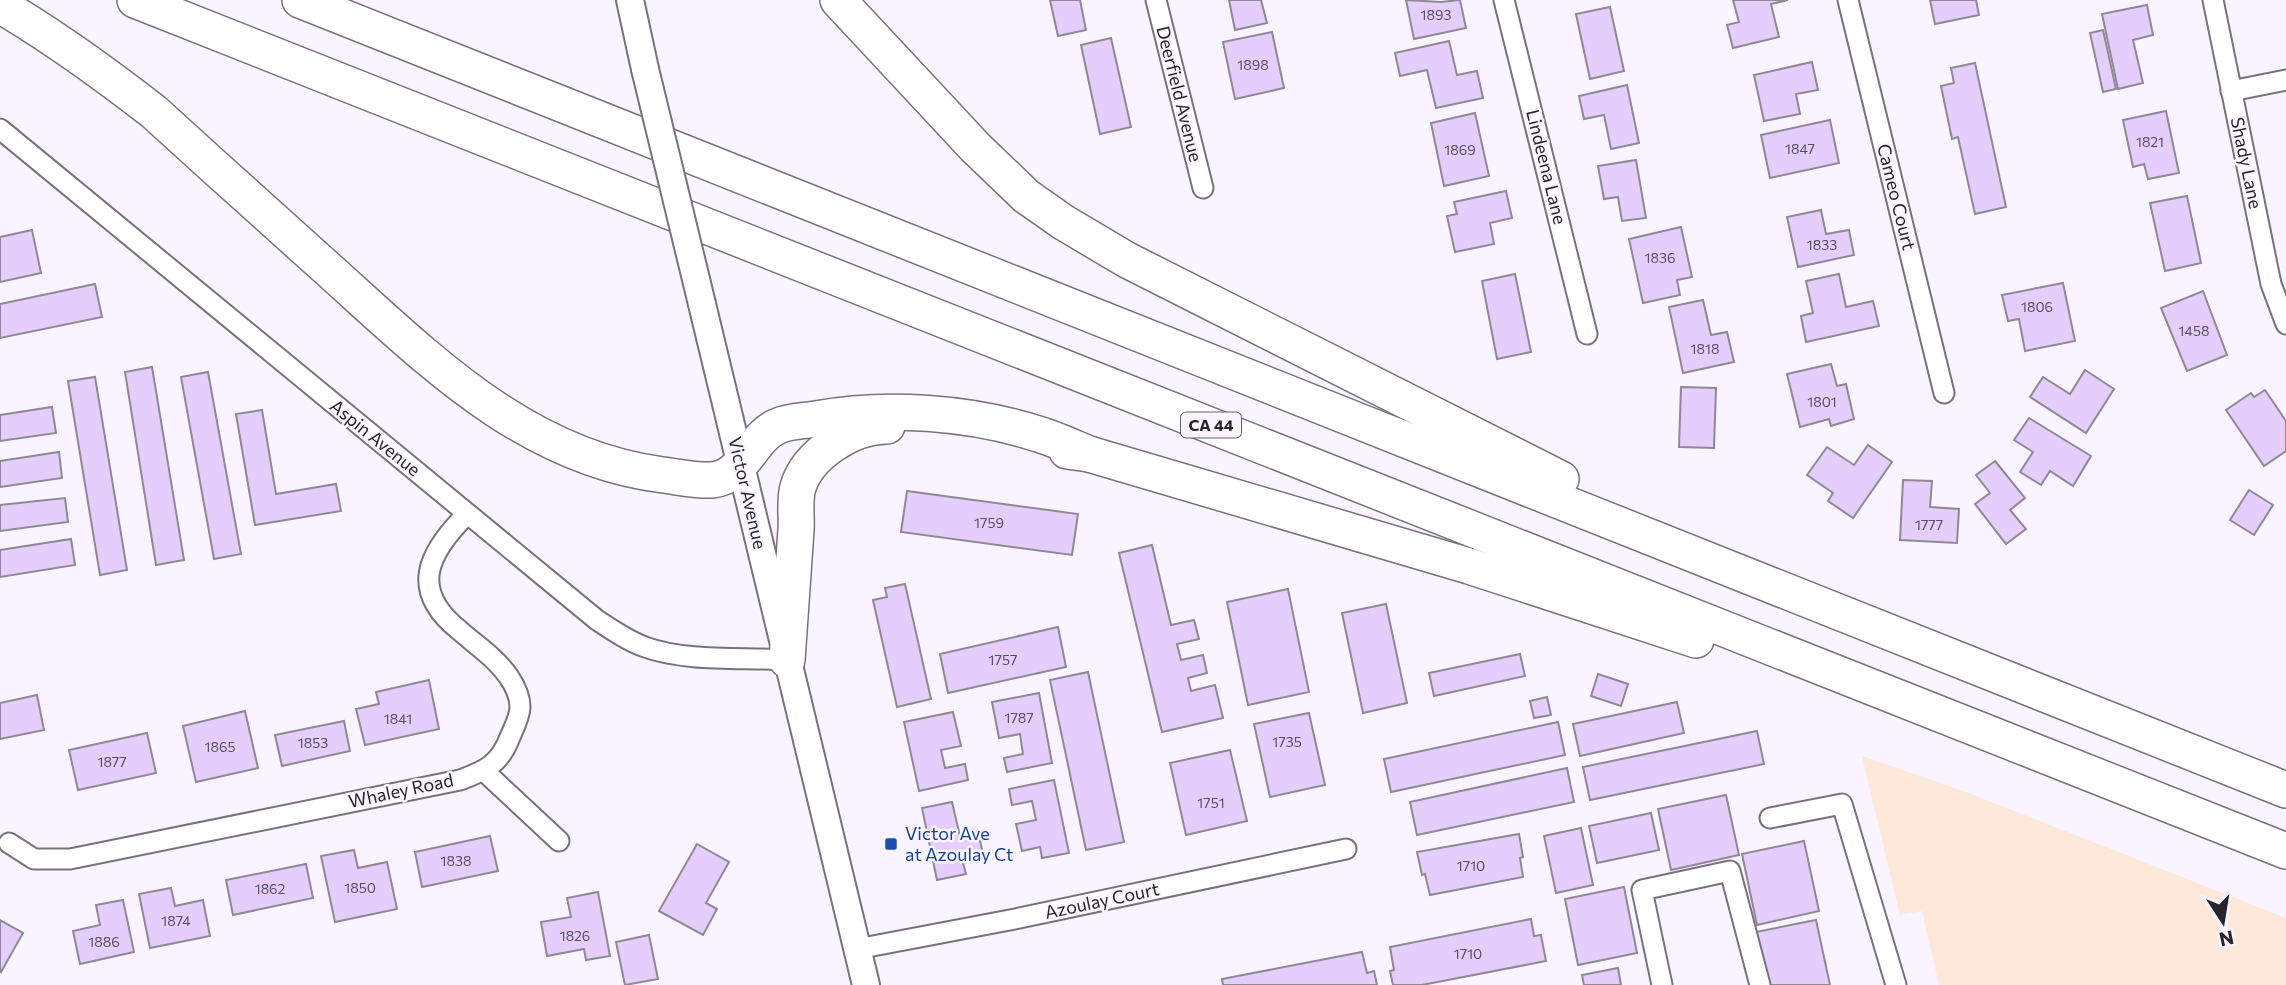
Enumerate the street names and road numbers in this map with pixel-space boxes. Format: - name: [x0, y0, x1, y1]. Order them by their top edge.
- street label: Deerfield Avenue: [1152, 24, 1207, 164]
- street label: Lindeena Lane: [1522, 107, 1572, 226]
- street label: Shady Lane: [2227, 115, 2267, 211]
- street label: Cameo Court: [1873, 141, 1921, 252]
- street label: Aspin Avenue: [326, 394, 425, 480]
- road number: CA 44: [1181, 412, 1241, 438]
- street label: Victor Avenue: [724, 435, 772, 551]
- street label: Whaley Road: [346, 768, 455, 812]
- street label: Azoulay Court: [1043, 877, 1161, 923]

